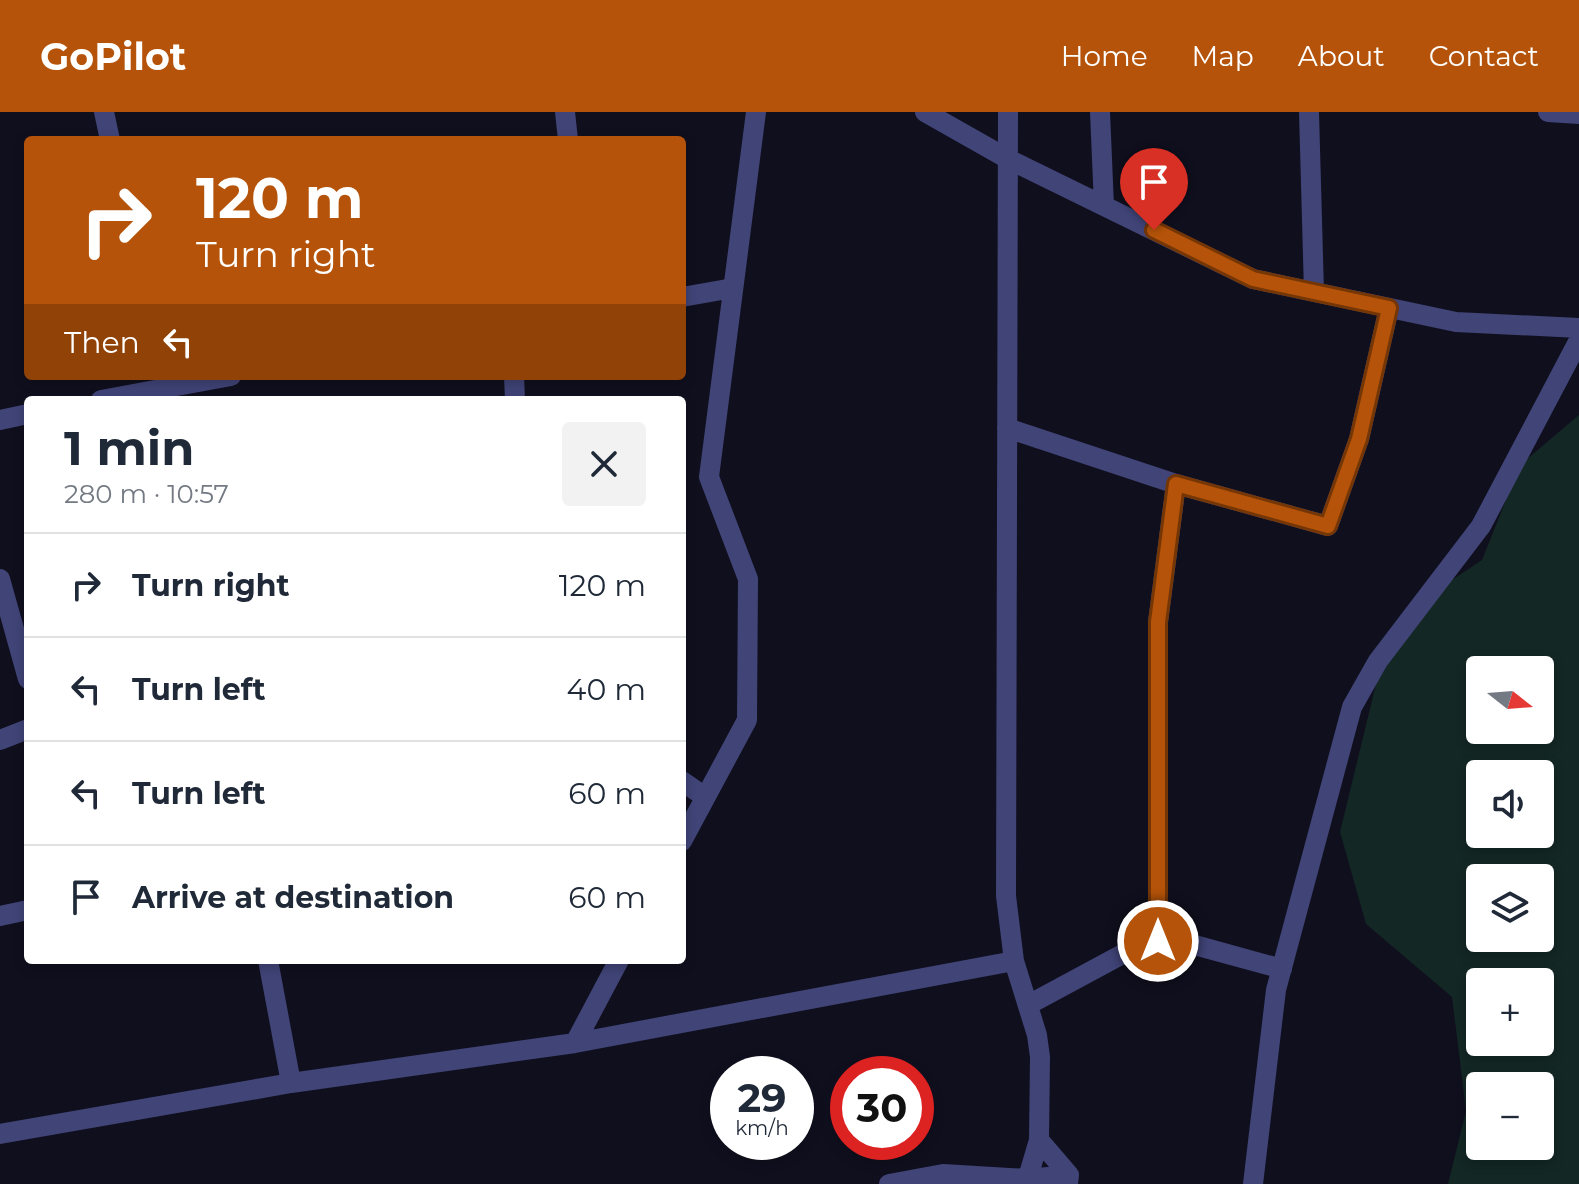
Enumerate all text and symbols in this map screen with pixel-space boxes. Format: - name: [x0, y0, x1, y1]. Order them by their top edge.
- text: GoPilot: [40, 33, 186, 80]
- text: Home: [1061, 39, 1148, 73]
- text: Map: [1192, 39, 1254, 73]
- text: About: [1298, 39, 1385, 73]
- text: Contact: [1429, 39, 1539, 73]
- pin: [1120, 148, 1188, 230]
- icon: arrive: [1132, 160, 1176, 204]
- text: 120 m: [196, 164, 364, 232]
- icon: right: [64, 168, 168, 272]
- text: Turn right: [196, 232, 376, 276]
- icon: left: [156, 320, 200, 364]
- text: Then: [64, 324, 140, 361]
- text: 1 min: [64, 419, 194, 477]
- button: close: [562, 422, 646, 506]
- text: 280 m · 10:57: [64, 478, 229, 510]
- icon: right: [64, 563, 108, 607]
- text: Turn right: [132, 567, 289, 604]
- text: 120 m: [559, 567, 646, 604]
- north arrow: [1466, 656, 1554, 744]
- map controls: [1466, 656, 1554, 1160]
- icon: left: [64, 667, 108, 711]
- text: Turn left: [132, 671, 265, 708]
- text: 40 m: [567, 671, 646, 708]
- button: sound: [1466, 760, 1554, 848]
- icon: left: [64, 771, 108, 815]
- text: Turn left: [132, 775, 265, 812]
- text: 60 m: [568, 775, 646, 812]
- button: layers: [1466, 864, 1554, 952]
- icon: arrive: [64, 875, 108, 919]
- text: Arrive at destination: [132, 879, 454, 916]
- text: 60 m: [568, 879, 646, 916]
- position arrow: [1116, 899, 1200, 983]
- button: +: [1466, 968, 1554, 1056]
- speed limit sign: 30: [830, 1056, 934, 1160]
- button: −: [1466, 1072, 1554, 1160]
- text: 29: [737, 1073, 787, 1122]
- text: km/h: [735, 1116, 789, 1140]

